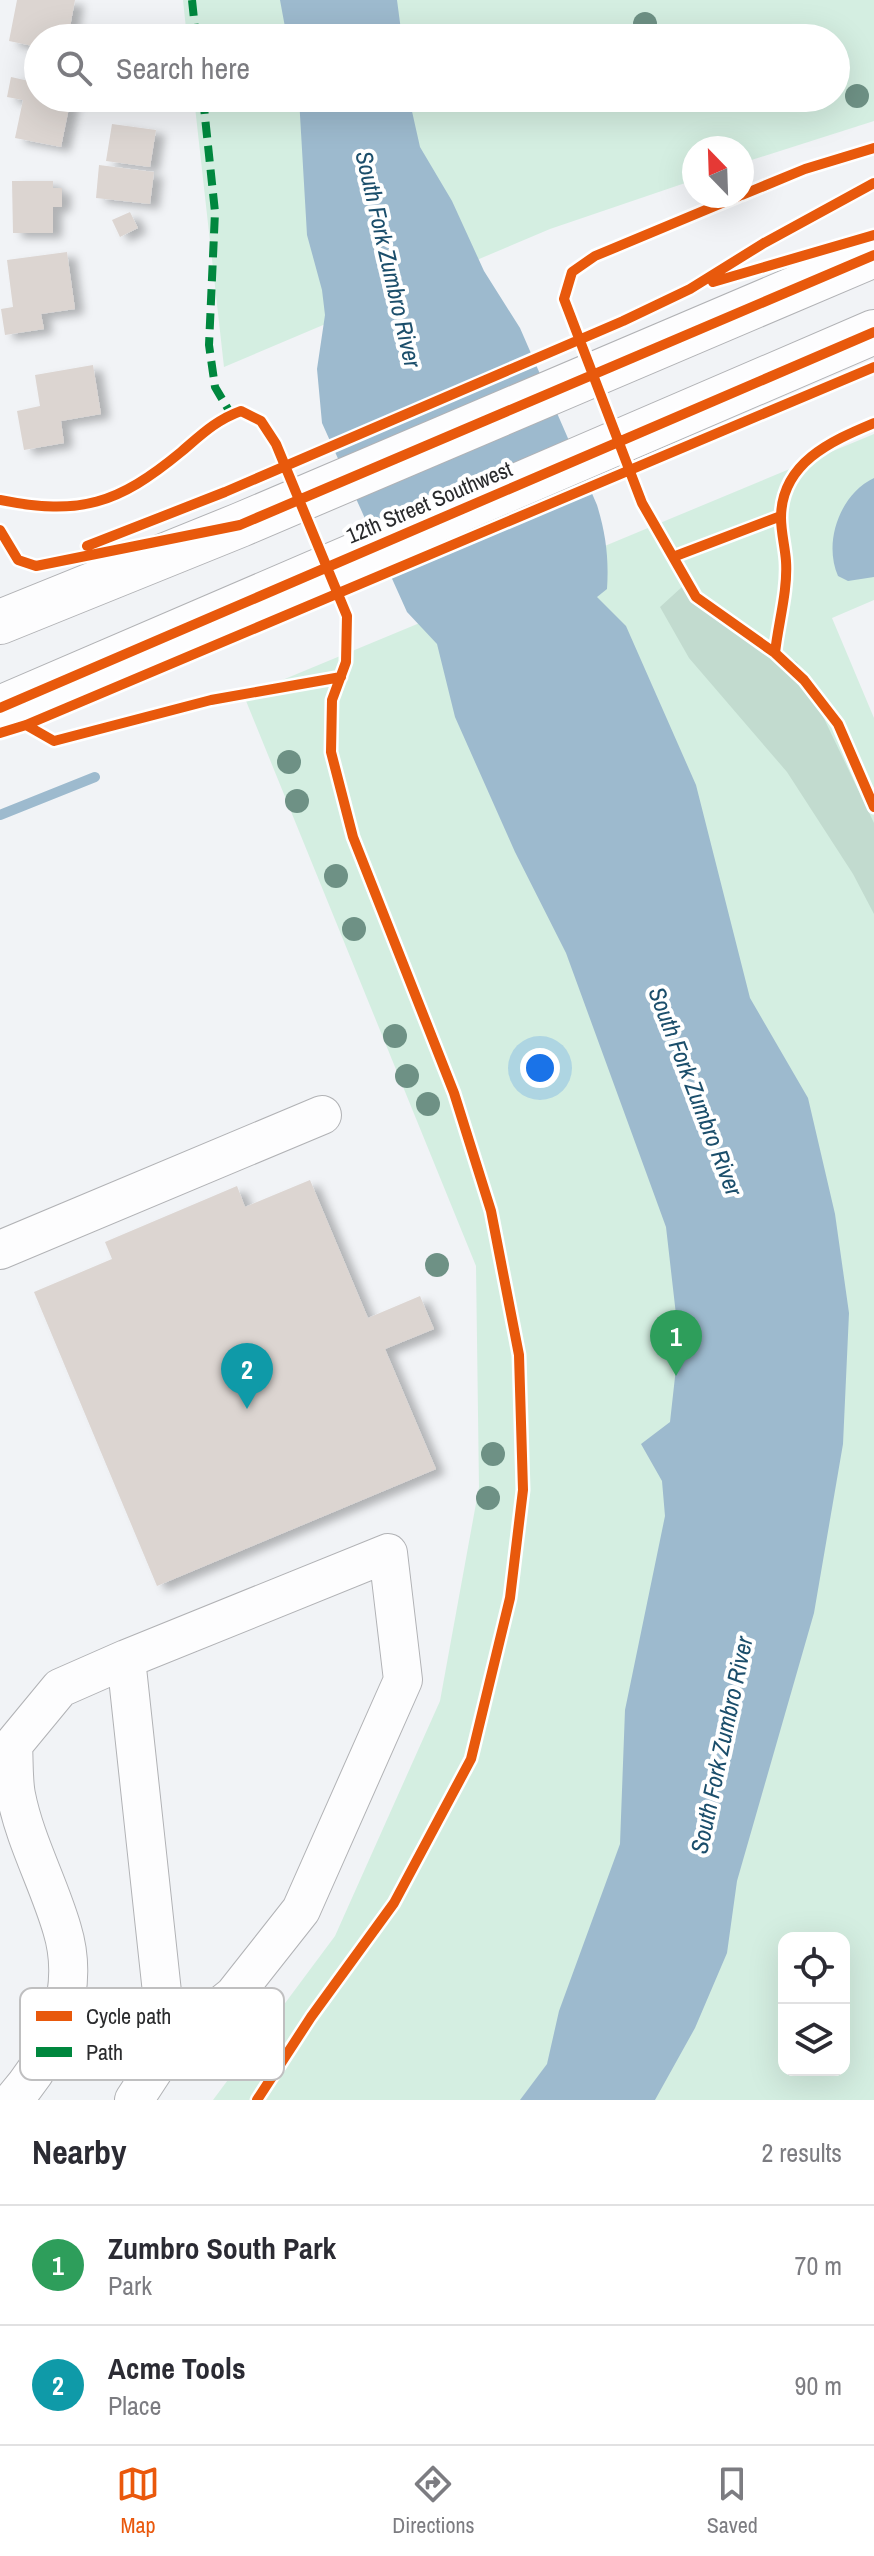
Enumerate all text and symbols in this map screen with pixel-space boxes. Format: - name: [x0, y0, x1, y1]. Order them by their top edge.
- search box: [24, 24, 850, 112]
- icon: search: [52, 46, 96, 90]
- text: Search here: [116, 48, 250, 88]
- north arrow: [682, 136, 754, 208]
- water label: South Fork Zumbro River: [349, 148, 430, 372]
- street label: 12th Street Southwest: [341, 454, 517, 550]
- water label: South Fork Zumbro River: [641, 982, 751, 1201]
- your location: [520, 1048, 560, 1088]
- pin: 1: [650, 1310, 702, 1376]
- pin: 2: [221, 1343, 273, 1409]
- water label: South Fork Zumbro River: [682, 1632, 760, 1857]
- map controls: [778, 1932, 850, 2076]
- button: locate: [778, 1932, 850, 2004]
- legend: [20, 1988, 284, 2080]
- text: Cycle path: [86, 2001, 171, 2031]
- button: layers: [778, 2004, 850, 2076]
- text: Path: [86, 2037, 123, 2067]
- text: Nearby: [32, 2129, 127, 2175]
- text: 2 results: [761, 2135, 842, 2170]
- text: Zumbro South Park: [108, 2228, 336, 2268]
- text: 1: [52, 2248, 64, 2283]
- text: 70 m: [795, 2248, 842, 2283]
- text: Park: [108, 2268, 152, 2303]
- text: Acme Tools: [108, 2348, 246, 2388]
- text: 2: [52, 2368, 64, 2403]
- text: 90 m: [795, 2368, 842, 2403]
- text: Place: [108, 2388, 161, 2423]
- tab: Map: [116, 2462, 160, 2540]
- tab: Directions: [392, 2462, 475, 2540]
- tab: Saved: [707, 2462, 758, 2540]

